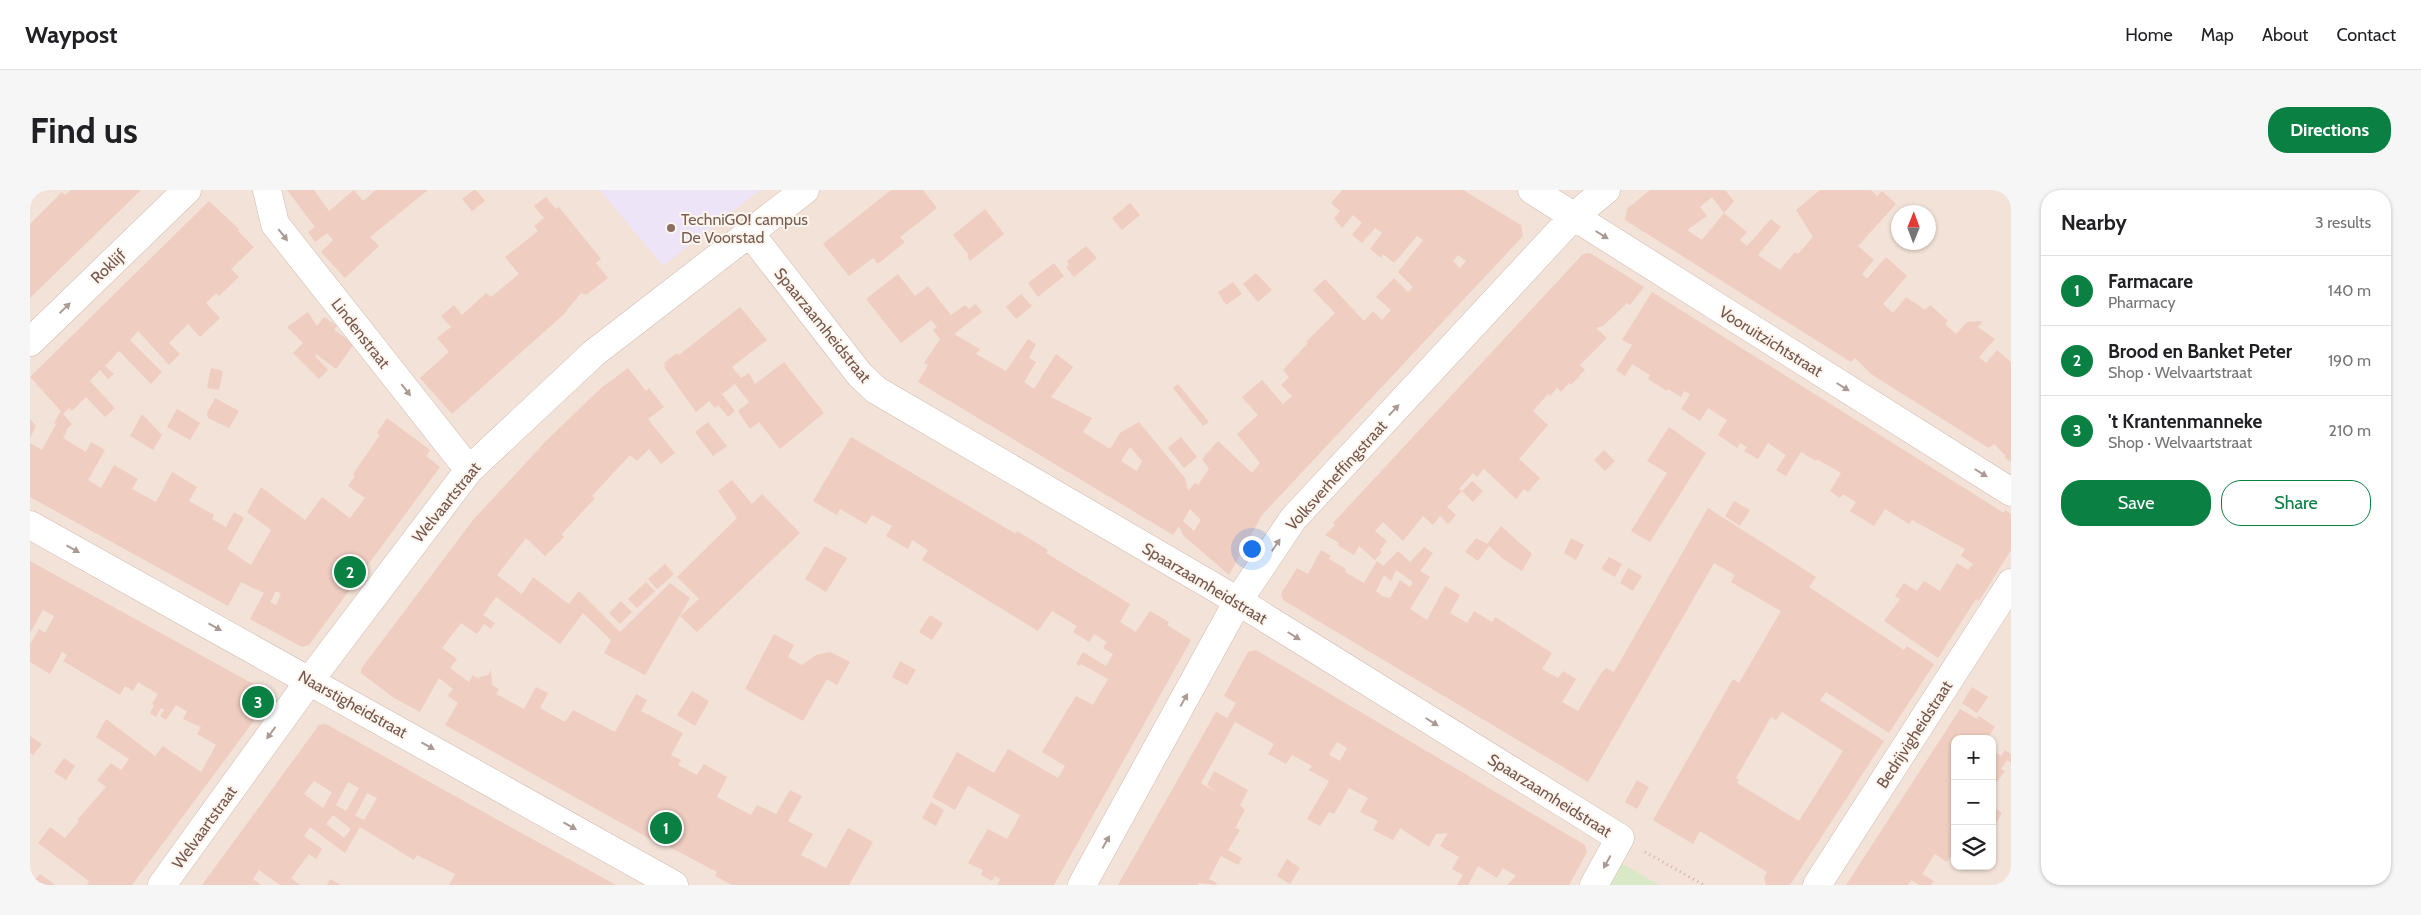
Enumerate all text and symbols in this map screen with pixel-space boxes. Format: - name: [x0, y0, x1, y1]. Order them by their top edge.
- text: Waypost: [25, 20, 117, 49]
- text: Home: [2125, 24, 2173, 46]
- text: Map: [2201, 24, 2234, 46]
- text: About: [2262, 24, 2308, 46]
- text: Contact: [2336, 24, 2396, 46]
- button: Directions: [2268, 107, 2391, 153]
- text: Find us: [30, 109, 138, 152]
- north arrow: [1891, 205, 1936, 250]
- place label: TechniGO! campus De Voorstad: [681, 210, 808, 247]
- text: Nearby: [2061, 210, 2127, 235]
- text: 3 results: [2315, 213, 2371, 232]
- marker: TechniGO! campus De Voorstad: [665, 222, 677, 234]
- one-way arrow: [278, 228, 289, 241]
- one-way arrow: [1595, 231, 1609, 240]
- street label: Roklijf: [87, 245, 130, 287]
- street label: Spaarzaamheidstraat: [770, 264, 875, 387]
- text: Farmacare: [2108, 270, 2193, 293]
- text: 1: [2074, 281, 2080, 300]
- text: 140 m: [2328, 281, 2371, 300]
- text: Pharmacy: [2108, 293, 2176, 312]
- street label: Lindenstraat: [327, 294, 394, 373]
- one-way arrow: [59, 302, 71, 314]
- street label: Vooruitzichtstraat: [1716, 302, 1826, 381]
- text: Brood en Banket Peter: [2108, 340, 2292, 363]
- text: 2: [2073, 351, 2081, 370]
- text: 190 m: [2328, 351, 2371, 370]
- text: Shop · Welvaartstraat: [2108, 363, 2252, 382]
- one-way arrow: [1837, 382, 1850, 392]
- one-way arrow: [401, 383, 411, 397]
- one-way arrow: [1388, 404, 1400, 416]
- text: 't Krantenmanneke: [2108, 410, 2262, 433]
- street label: Volksverheffingstraat: [1282, 416, 1391, 534]
- text: 3: [2073, 421, 2081, 440]
- text: 210 m: [2329, 421, 2371, 440]
- text: Shop · Welvaartstraat: [2108, 433, 2252, 452]
- street label: Welvaartstraat: [408, 458, 485, 546]
- one-way arrow: [1974, 469, 1988, 478]
- button: Save: [2061, 480, 2211, 526]
- button: Share: [2221, 480, 2371, 526]
- your location: [1239, 536, 1265, 562]
- one-way arrow: [1271, 538, 1281, 552]
- street label: Spaarzaamheidstraat: [1139, 539, 1271, 628]
- one-way arrow: [66, 544, 79, 553]
- pin: 2: [334, 553, 366, 591]
- one-way arrow: [208, 623, 222, 631]
- one-way arrow: [1287, 631, 1301, 641]
- street label: Naarstigheidstraat: [295, 667, 411, 743]
- street label: Bedrijvigheidstraat: [1873, 676, 1957, 792]
- pin: 3: [242, 683, 274, 721]
- one-way arrow: [1180, 692, 1188, 707]
- one-way arrow: [1426, 717, 1439, 726]
- one-way arrow: [266, 727, 276, 740]
- map controls: [1951, 735, 1996, 870]
- button: +: [1951, 735, 1996, 780]
- one-way arrow: [422, 742, 435, 751]
- street label: Spaarzaamheidstraat: [1484, 750, 1616, 841]
- button: −: [1951, 780, 1996, 825]
- street label: Welvaartstraat: [168, 782, 241, 872]
- pin: 1: [650, 809, 682, 847]
- one-way arrow: [563, 822, 577, 830]
- button: layers: [1951, 825, 1996, 870]
- one-way arrow: [1102, 835, 1110, 850]
- one-way arrow: [1603, 854, 1611, 869]

